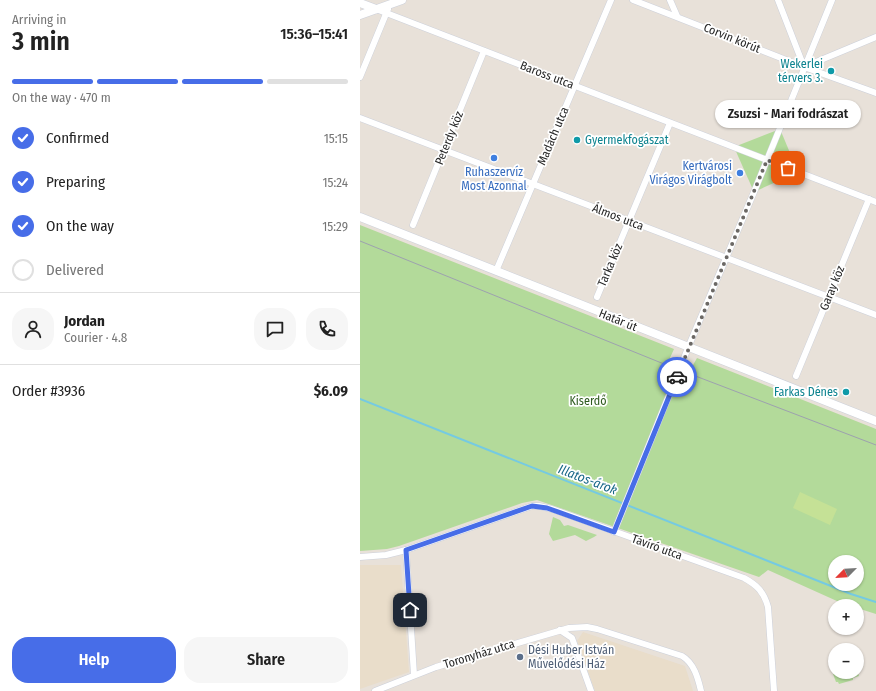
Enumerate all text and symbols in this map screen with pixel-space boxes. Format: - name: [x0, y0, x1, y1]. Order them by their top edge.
- text: Arriving in: [12, 12, 66, 27]
- street label: Corvin körút: [702, 20, 763, 56]
- text: 15:36–15:41: [280, 25, 348, 43]
- text: 3 min: [12, 26, 70, 57]
- place label: Wekerlei térvers 3.: [778, 57, 823, 85]
- street label: Baross utca: [518, 58, 576, 92]
- marker: Wekerlei térvers 3.: [826, 66, 836, 76]
- text: On the way · 470 m: [12, 90, 111, 105]
- callout: Zsuzsi - Mari fodrászat: [715, 100, 861, 128]
- street label: Madách utca: [534, 105, 572, 167]
- text: Zsuzsi - Mari fodrászat: [728, 106, 848, 121]
- street label: Peterdy köz: [432, 109, 466, 167]
- icon: check: [12, 127, 34, 149]
- text: Confirmed: [46, 129, 109, 147]
- text: 15:15: [324, 131, 348, 146]
- place label: Gyermekfogászat: [585, 133, 669, 147]
- marker: Gyermekfogászat: [572, 135, 582, 145]
- pin: [771, 151, 805, 185]
- marker: Ruhaszervíz Most Azonnal: [489, 153, 499, 163]
- icon: bag: [777, 157, 799, 179]
- place label: Kertvárosi Virágos Virágbolt: [649, 159, 732, 187]
- place label: Ruhaszervíz Most Azonnal: [461, 165, 527, 193]
- marker: Kertvárosi Virágos Virágbolt: [735, 168, 745, 178]
- icon: check: [12, 171, 34, 193]
- text: Preparing: [46, 173, 105, 191]
- text: 15:24: [322, 175, 348, 190]
- street label: Álmos utca: [590, 200, 646, 233]
- icon: check: [12, 215, 34, 237]
- text: On the way: [46, 217, 114, 235]
- text: 15:29: [322, 219, 348, 234]
- street label: Tarka köz: [595, 241, 625, 289]
- text: Delivered: [46, 261, 104, 279]
- street label: Garay köz: [817, 263, 847, 312]
- street label: Határ út: [597, 306, 639, 334]
- button: person: [12, 308, 54, 350]
- button: chat: [254, 308, 296, 350]
- button: phone: [306, 308, 348, 350]
- text: Jordan: [64, 312, 105, 330]
- text: Courier · 4.8: [64, 330, 127, 345]
- courier: [657, 357, 697, 397]
- icon: car: [666, 366, 688, 388]
- text: Order #3936: [12, 382, 85, 400]
- text: $6.09: [314, 382, 348, 400]
- place label: Farkas Dénes: [774, 385, 838, 399]
- marker: Farkas Dénes: [841, 387, 851, 397]
- park label: Kiserdő: [569, 394, 607, 408]
- water label: Illatos-árok: [556, 461, 620, 498]
- street label: Távíró utca: [630, 531, 684, 563]
- north arrow: [828, 555, 864, 591]
- map controls: [828, 555, 864, 679]
- pin: [393, 593, 427, 627]
- icon: home: [399, 599, 421, 621]
- button: +: [828, 599, 864, 635]
- button: Help: [12, 637, 176, 683]
- button: Share: [184, 637, 348, 683]
- street label: Toronyház utca: [442, 637, 516, 671]
- place label: Dési Huber István Művelődési Ház: [528, 643, 614, 671]
- button: −: [828, 643, 864, 679]
- marker: Dési Huber István Művelődési Ház: [515, 652, 525, 662]

